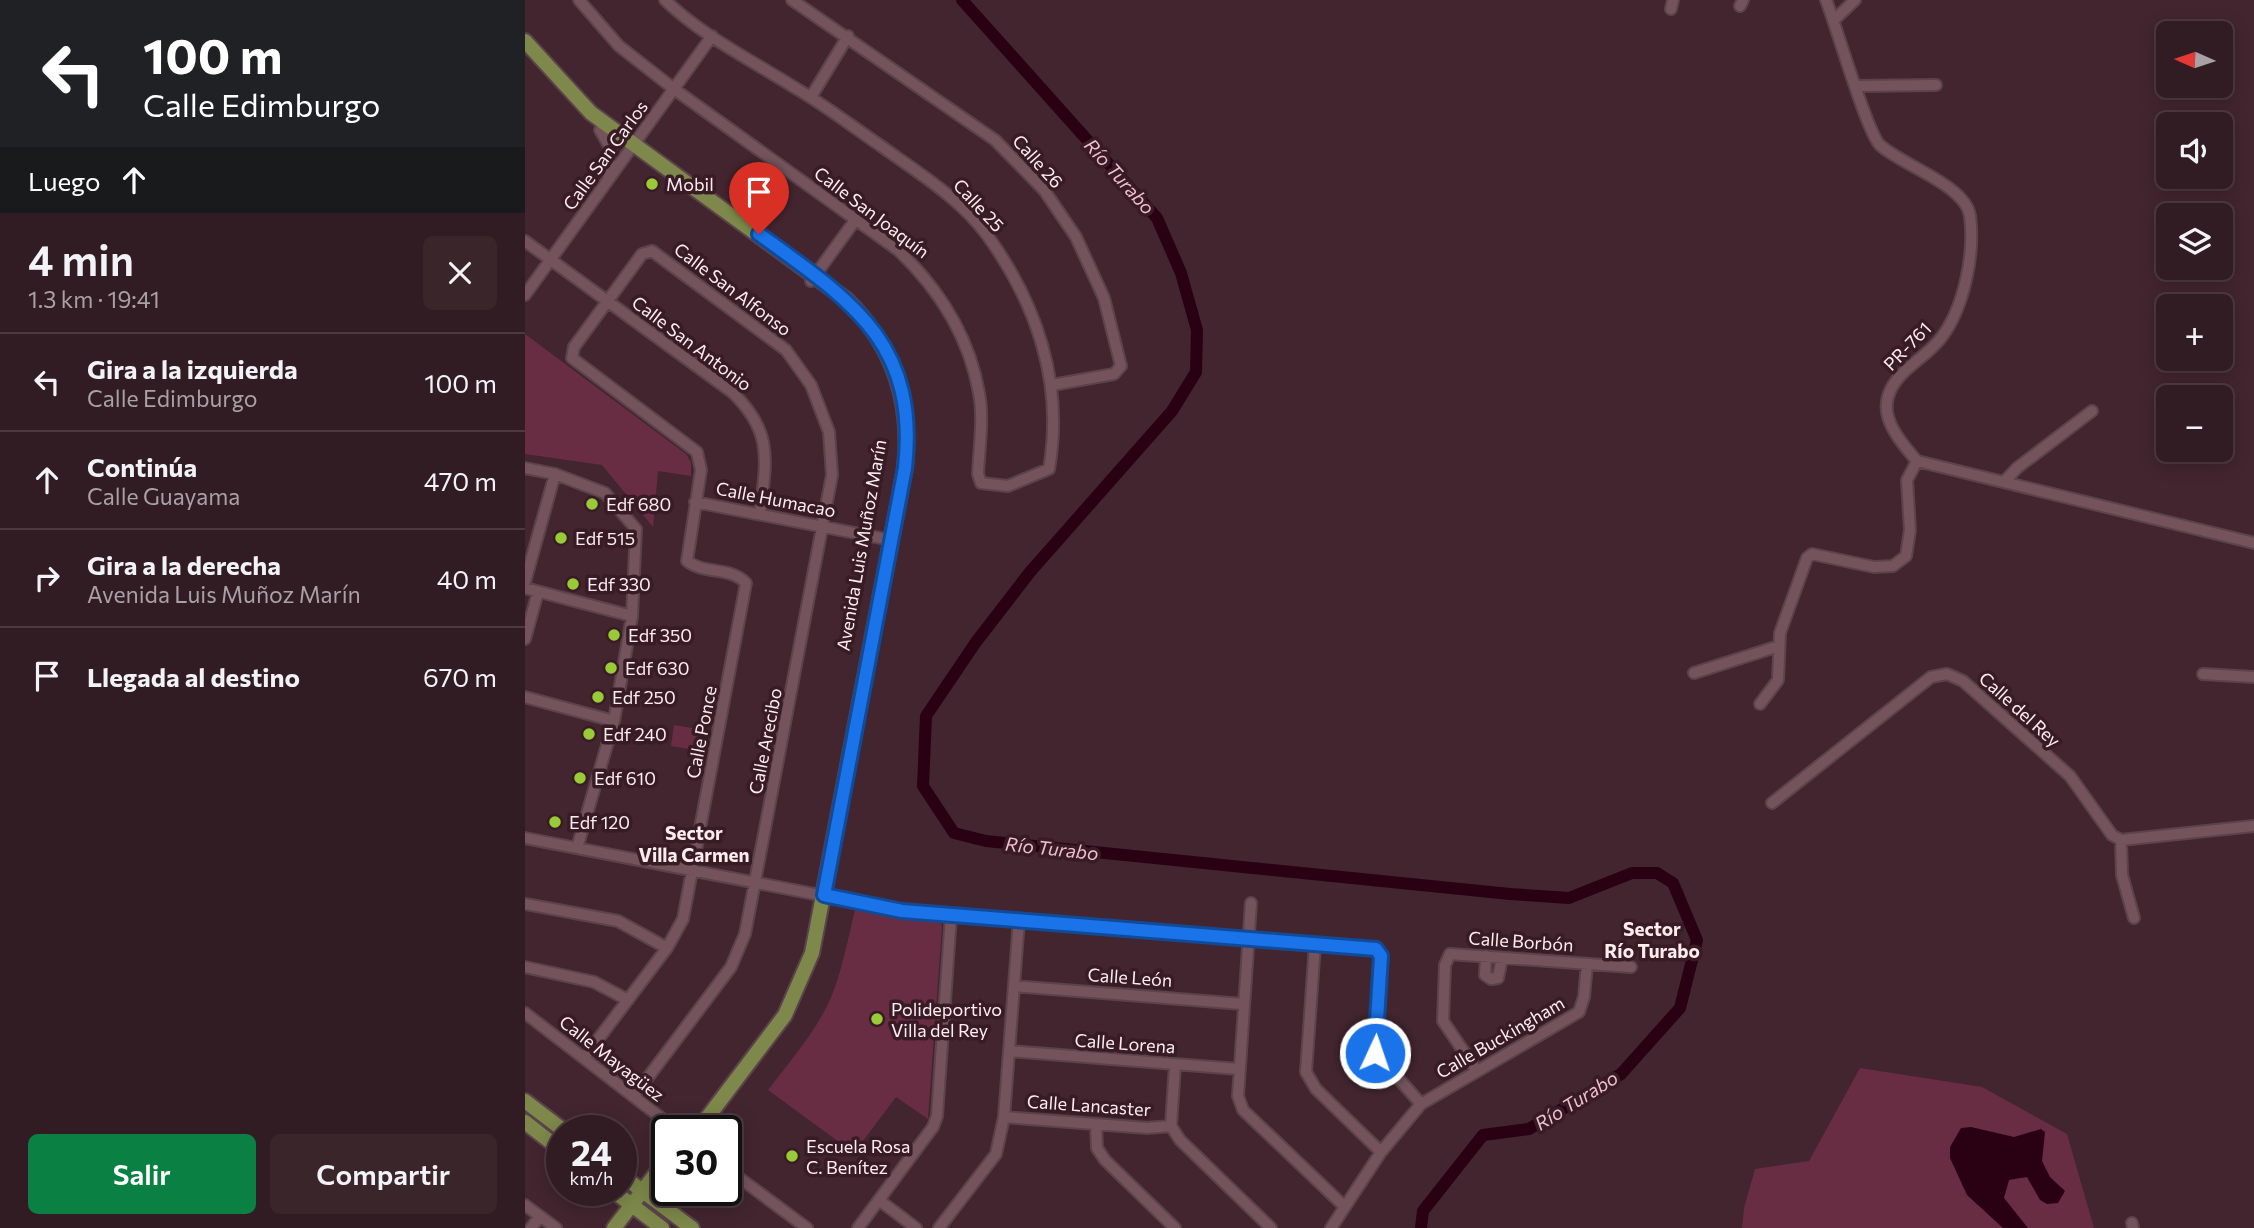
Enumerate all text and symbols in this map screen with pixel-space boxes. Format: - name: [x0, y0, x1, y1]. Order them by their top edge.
- north arrow: [2156, 21, 2233, 98]
- map controls: [2156, 21, 2233, 462]
- text: 100 m: [143, 24, 282, 84]
- icon: left: [28, 28, 119, 119]
- text: Calle Edimburgo: [143, 84, 380, 124]
- street label: Calle San Carlos: [558, 96, 652, 214]
- button: sound: [2156, 112, 2233, 189]
- street label: Calle 26: [1008, 130, 1068, 192]
- water label: Río Turabo: [1080, 133, 1160, 219]
- icon: ahead: [115, 161, 153, 199]
- pin: [729, 162, 789, 234]
- street label: Calle San Joaquín: [810, 162, 934, 262]
- text: Luego: [28, 165, 101, 196]
- place label: Mobil: [666, 173, 714, 195]
- icon: arrive: [740, 173, 778, 211]
- street label: Calle 25: [949, 174, 1009, 236]
- marker: Mobil: [644, 176, 660, 192]
- button: layers: [2156, 203, 2233, 280]
- text: 4 min: [28, 233, 134, 285]
- button: close: [423, 236, 497, 310]
- street label: Calle San Alfonso: [670, 238, 796, 340]
- text: 1.3 km · 19:41: [28, 285, 160, 313]
- street label: Calle San Antonio: [628, 291, 756, 395]
- button: +: [2156, 294, 2233, 371]
- street label: PR-761: [1879, 317, 1935, 375]
- text: Gira a la izquierda: [87, 353, 298, 384]
- icon: left: [28, 363, 66, 401]
- text: 100 m: [424, 367, 497, 398]
- text: Calle Edimburgo: [87, 384, 258, 412]
- button: −: [2156, 385, 2233, 462]
- street label: Avenida Luis Muñoz Marín: [832, 438, 890, 652]
- text: Continúa: [87, 451, 197, 482]
- icon: ahead: [28, 461, 66, 499]
- text: 470 m: [424, 465, 497, 496]
- street label: Calle Humacao: [714, 477, 838, 521]
- text: Calle Guayama: [87, 482, 240, 510]
- place label: Edf 680: [606, 493, 671, 515]
- marker: Edf 680: [584, 496, 600, 512]
- place label: Edf 515: [575, 527, 635, 549]
- marker: Edf 515: [553, 530, 569, 546]
- text: Gira a la derecha: [87, 549, 281, 580]
- icon: right: [28, 559, 66, 597]
- text: 40 m: [437, 563, 497, 594]
- place label: Edf 330: [587, 573, 651, 595]
- marker: Edf 330: [565, 576, 581, 592]
- text: Avenida Luis Muñoz Marín: [87, 580, 361, 608]
- place label: Edf 350: [628, 624, 692, 646]
- marker: Edf 350: [606, 627, 622, 643]
- icon: arrive: [28, 657, 66, 695]
- place label: Edf 630: [625, 657, 690, 679]
- marker: Edf 630: [603, 660, 619, 676]
- text: Llegada al destino: [87, 661, 300, 692]
- text: 670 m: [423, 661, 497, 692]
- street label: Calle del Rey: [1975, 667, 2065, 751]
- street label: Calle Ponce: [681, 684, 721, 780]
- place label: Edf 250: [612, 686, 676, 708]
- street label: Calle Arecibo: [744, 686, 786, 796]
- marker: Edf 250: [590, 689, 606, 705]
- place label: Edf 240: [603, 723, 667, 745]
- marker: Edf 240: [581, 726, 597, 742]
- place label: Edf 610: [594, 767, 656, 789]
- marker: Edf 610: [572, 770, 588, 786]
- place label: Edf 120: [569, 811, 630, 833]
- marker: Edf 120: [547, 814, 563, 830]
- district label: Sector Villa Carmen: [638, 821, 750, 866]
- water label: Río Turabo: [1004, 832, 1100, 864]
- district label: Sector Río Turabo: [1604, 917, 1700, 962]
- street label: Calle Borbón: [1468, 926, 1574, 956]
- street label: Calle León: [1087, 963, 1173, 991]
- street label: Calle Buckingham: [1432, 991, 1568, 1083]
- place label: Polideportivo Villa del Rey: [891, 998, 1002, 1041]
- street label: Calle Mayagüez: [555, 1010, 669, 1106]
- marker: Polideportivo Villa del Rey: [869, 1011, 885, 1027]
- position arrow: [1338, 1016, 1412, 1090]
- street label: Calle Lorena: [1074, 1029, 1176, 1057]
- water label: Río Turabo: [1530, 1065, 1622, 1135]
- street label: Calle Lancaster: [1026, 1090, 1152, 1120]
- speed limit sign: 30: [651, 1115, 742, 1206]
- text: 24: [571, 1130, 612, 1173]
- button: Salir: [28, 1134, 256, 1214]
- button: Compartir: [270, 1134, 497, 1214]
- place label: Escuela Rosa C. Benítez: [806, 1135, 910, 1178]
- marker: Escuela Rosa C. Benítez: [784, 1148, 800, 1164]
- text: km/h: [570, 1167, 613, 1189]

